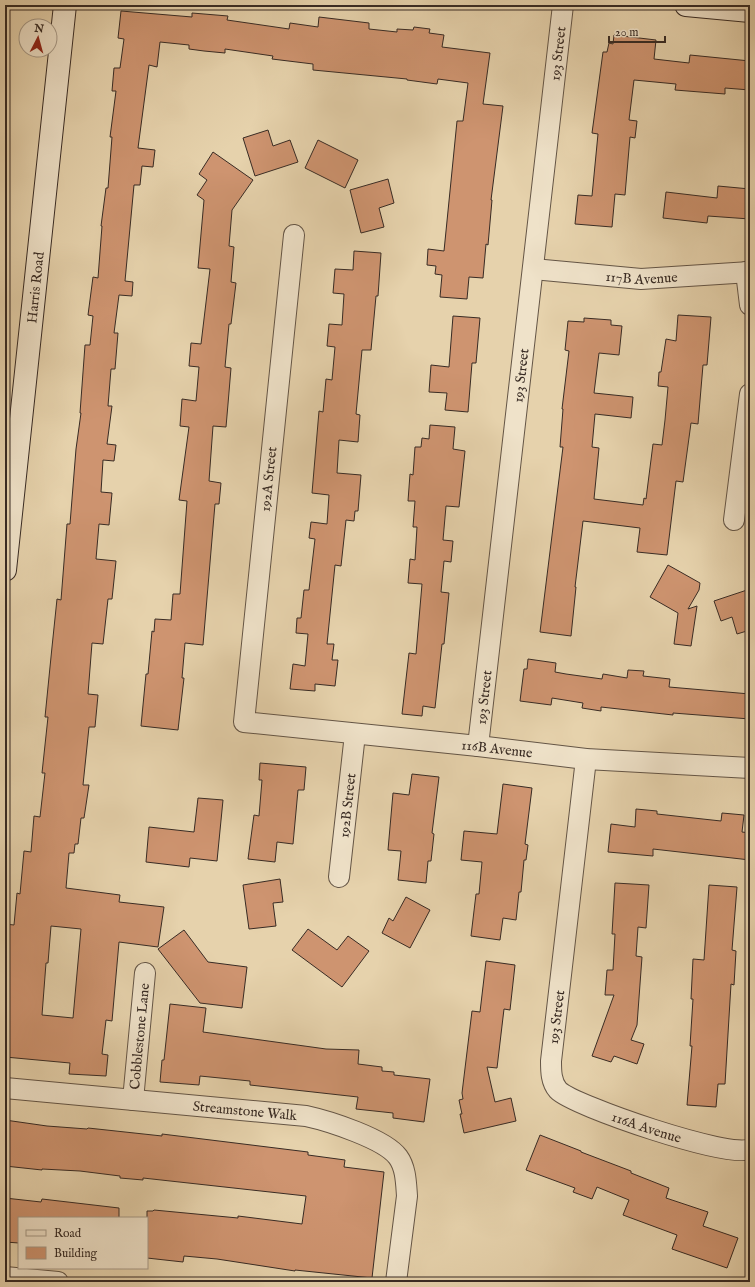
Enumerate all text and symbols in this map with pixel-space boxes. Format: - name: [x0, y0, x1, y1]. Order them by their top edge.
- north arrow: [18, 18, 58, 58]
- scale bar: [609, 18, 665, 44]
- text: N: [32, 21, 45, 37]
- street label: 193 Street: [546, 25, 570, 82]
- text: 20 m: [615, 25, 638, 40]
- street label: Harris Road: [23, 251, 49, 324]
- street label: 117B Avenue: [605, 268, 679, 289]
- street label: 193 Street: [509, 347, 534, 404]
- street label: 192A Street: [257, 446, 281, 512]
- street label: 193 Street: [473, 669, 497, 726]
- street label: 116B Avenue: [461, 736, 534, 763]
- street label: 192B Street: [335, 772, 361, 839]
- street label: Cobblestone Lane: [126, 982, 154, 1090]
- street label: 193 Street: [545, 989, 569, 1045]
- street label: Streamstone Walk: [192, 1098, 298, 1125]
- street label: 116A Avenue: [609, 1108, 684, 1148]
- legend: [18, 1217, 148, 1269]
- text: Road: [54, 1226, 82, 1241]
- text: Building: [54, 1246, 98, 1261]

